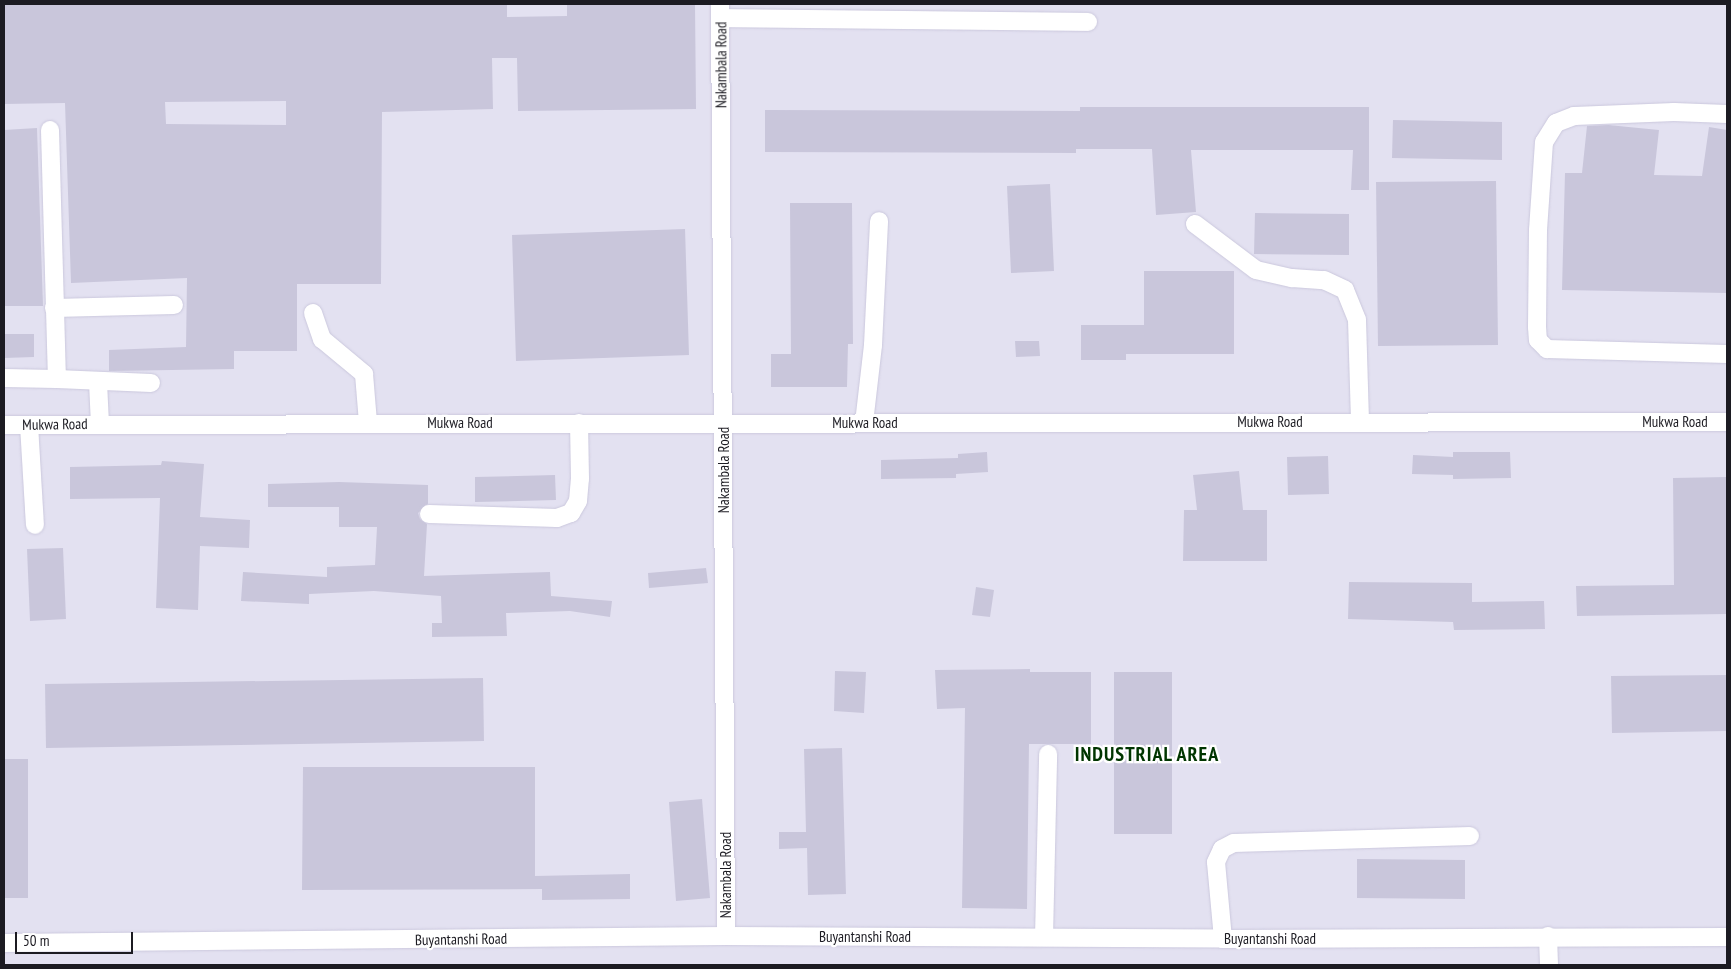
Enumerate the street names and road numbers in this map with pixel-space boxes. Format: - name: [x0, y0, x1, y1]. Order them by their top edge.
- street label: Nakambala Road: [712, 22, 730, 108]
- street label: Mukwa Road: [1237, 413, 1303, 431]
- street label: Mukwa Road: [1642, 413, 1708, 431]
- street label: Mukwa Road: [22, 414, 88, 434]
- street label: Mukwa Road: [427, 414, 493, 432]
- street label: Mukwa Road: [832, 414, 898, 432]
- street label: Nakambala Road: [715, 427, 733, 513]
- street label: Nakambala Road: [717, 832, 735, 918]
- street label: Buyantanshi Road: [819, 928, 911, 946]
- street label: Buyantanshi Road: [415, 929, 507, 949]
- street label: Buyantanshi Road: [1224, 930, 1316, 948]

